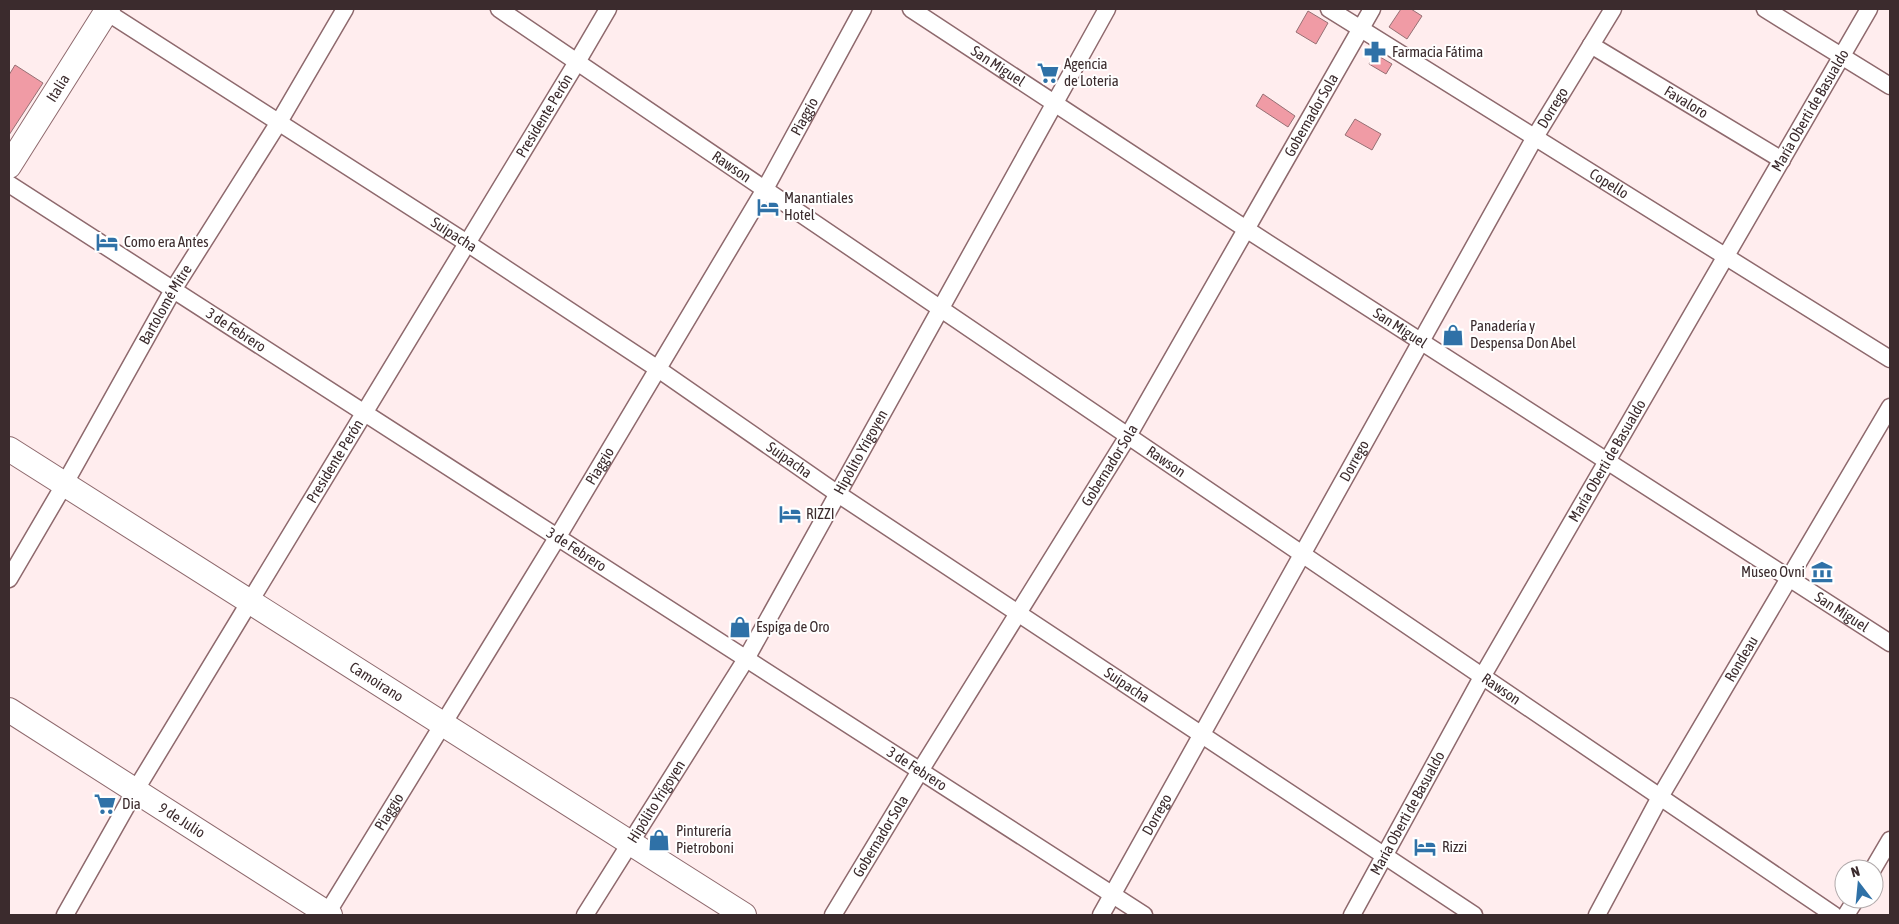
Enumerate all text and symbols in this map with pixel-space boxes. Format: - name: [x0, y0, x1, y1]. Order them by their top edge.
- pharmacy icon: Farmacia Fátima: [1362, 39, 1388, 65]
- street label: San Miguel: [968, 42, 1028, 89]
- place label: Farmacia Fátima: [1392, 43, 1483, 60]
- street label: María Oberti de Basualdo: [1768, 46, 1852, 174]
- place label: Agencia de Loteria: [1064, 55, 1119, 89]
- supermarket icon: Agencia de Loteria: [1035, 60, 1061, 86]
- street label: Italia: [43, 71, 73, 105]
- street label: Presidente Perón: [512, 71, 576, 160]
- street label: Gobernador Sola: [1280, 71, 1341, 159]
- street label: Favaloro: [1661, 82, 1711, 122]
- street label: Dorrego: [1534, 84, 1571, 131]
- street label: Piaggio: [787, 94, 821, 138]
- street label: Rawson: [709, 147, 754, 186]
- street label: Copello: [1587, 165, 1632, 202]
- place label: Manantiales Hotel: [784, 189, 853, 223]
- hotel icon: Manantiales Hotel: [755, 194, 781, 220]
- street label: Suipacha: [428, 213, 480, 255]
- hotel icon: Como era Antes: [94, 229, 120, 255]
- place label: Como era Antes: [124, 233, 209, 250]
- street label: Bartolomé Mitre: [135, 261, 195, 347]
- street label: 3 de Febrero: [203, 304, 269, 355]
- street label: San Miguel: [1370, 304, 1431, 351]
- place label: Panadería y Despensa Don Abel: [1470, 317, 1576, 351]
- shop icon: Panadería y Despensa Don Abel: [1440, 322, 1466, 348]
- street label: María Oberti de Basualdo: [1565, 396, 1649, 525]
- street label: Hipólito Yrigoyen: [830, 407, 891, 497]
- street label: Presidente Perón: [303, 416, 366, 506]
- street label: Gobernador Sola: [1078, 421, 1141, 509]
- street label: Dorrego: [1336, 437, 1372, 484]
- street label: Suipacha: [764, 438, 815, 481]
- street label: Rawson: [1144, 442, 1189, 480]
- street label: Piaggio: [582, 444, 617, 488]
- hotel icon: RIZZI: [777, 501, 803, 527]
- place label: RIZZI: [806, 505, 835, 522]
- street label: 3 de Febrero: [544, 524, 610, 575]
- museum icon: Museo Ovni: [1809, 559, 1835, 585]
- place label: Museo Ovni: [1741, 563, 1805, 580]
- street label: San Miguel: [1812, 588, 1872, 635]
- shop icon: Espiga de Oro: [727, 614, 753, 640]
- place label: Espiga de Oro: [756, 618, 830, 635]
- street label: Rondeau: [1721, 633, 1761, 685]
- street label: Camoirano: [347, 658, 407, 705]
- street label: Suipacha: [1101, 664, 1153, 706]
- street label: Rawson: [1479, 669, 1524, 708]
- street label: 3 de Febrero: [884, 743, 950, 794]
- street label: María Oberti de Basualdo: [1367, 748, 1448, 878]
- street label: Hipólito Yrigoyen: [624, 757, 688, 846]
- street label: Piaggio: [371, 790, 407, 833]
- supermarket icon: Dia: [92, 791, 118, 817]
- street label: Dorrego: [1138, 791, 1175, 838]
- street label: Gobernador Sola: [849, 792, 911, 880]
- place label: Dia: [122, 795, 141, 812]
- street label: 9 de Julio: [156, 799, 208, 841]
- place label: Pinturería Pietroboni: [676, 822, 734, 856]
- shop icon: Pinturería Pietroboni: [646, 827, 672, 853]
- hotel icon: Rizzi: [1412, 834, 1438, 860]
- place label: Rizzi: [1442, 838, 1467, 855]
- north arrow: [1834, 859, 1884, 909]
- text: N: [1849, 863, 1862, 880]

